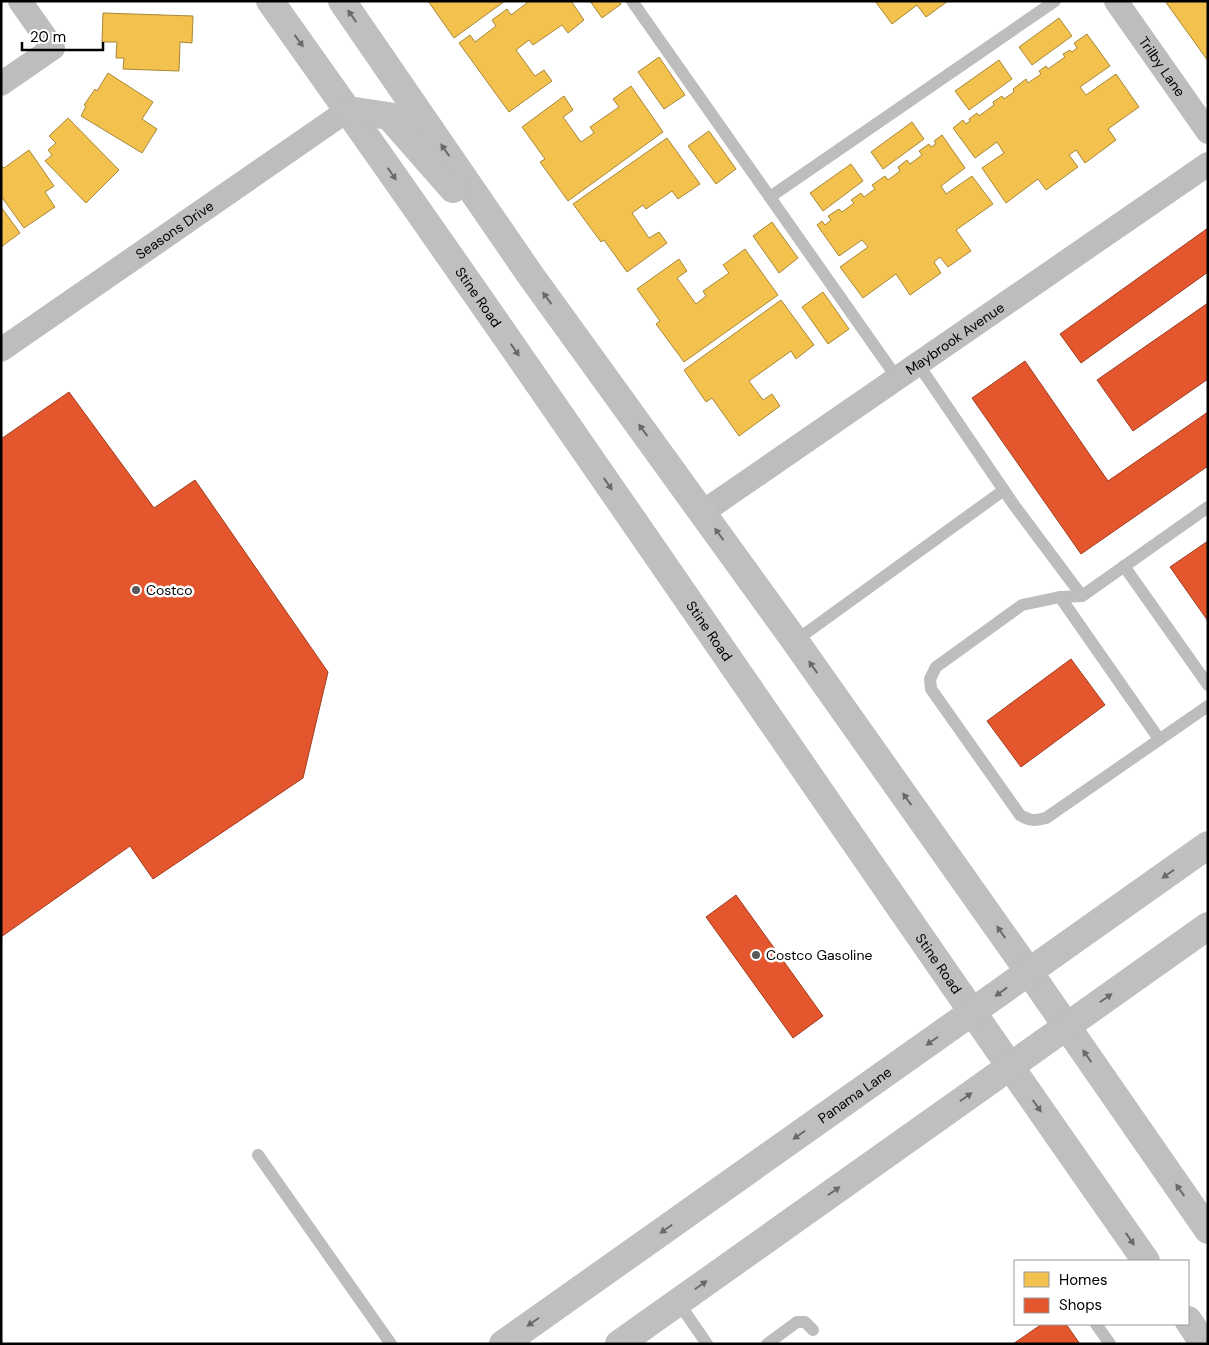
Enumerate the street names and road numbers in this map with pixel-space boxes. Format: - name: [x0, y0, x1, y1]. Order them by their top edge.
- street label: Trilby Lane: [1135, 33, 1189, 100]
- street label: Seasons Drive: [132, 197, 217, 263]
- street label: Stine Road: [451, 263, 506, 331]
- street label: Maybrook Avenue: [902, 298, 1008, 379]
- street label: Stine Road: [682, 597, 736, 665]
- street label: Stine Road: [912, 930, 966, 997]
- street label: Panama Lane: [815, 1063, 895, 1127]

